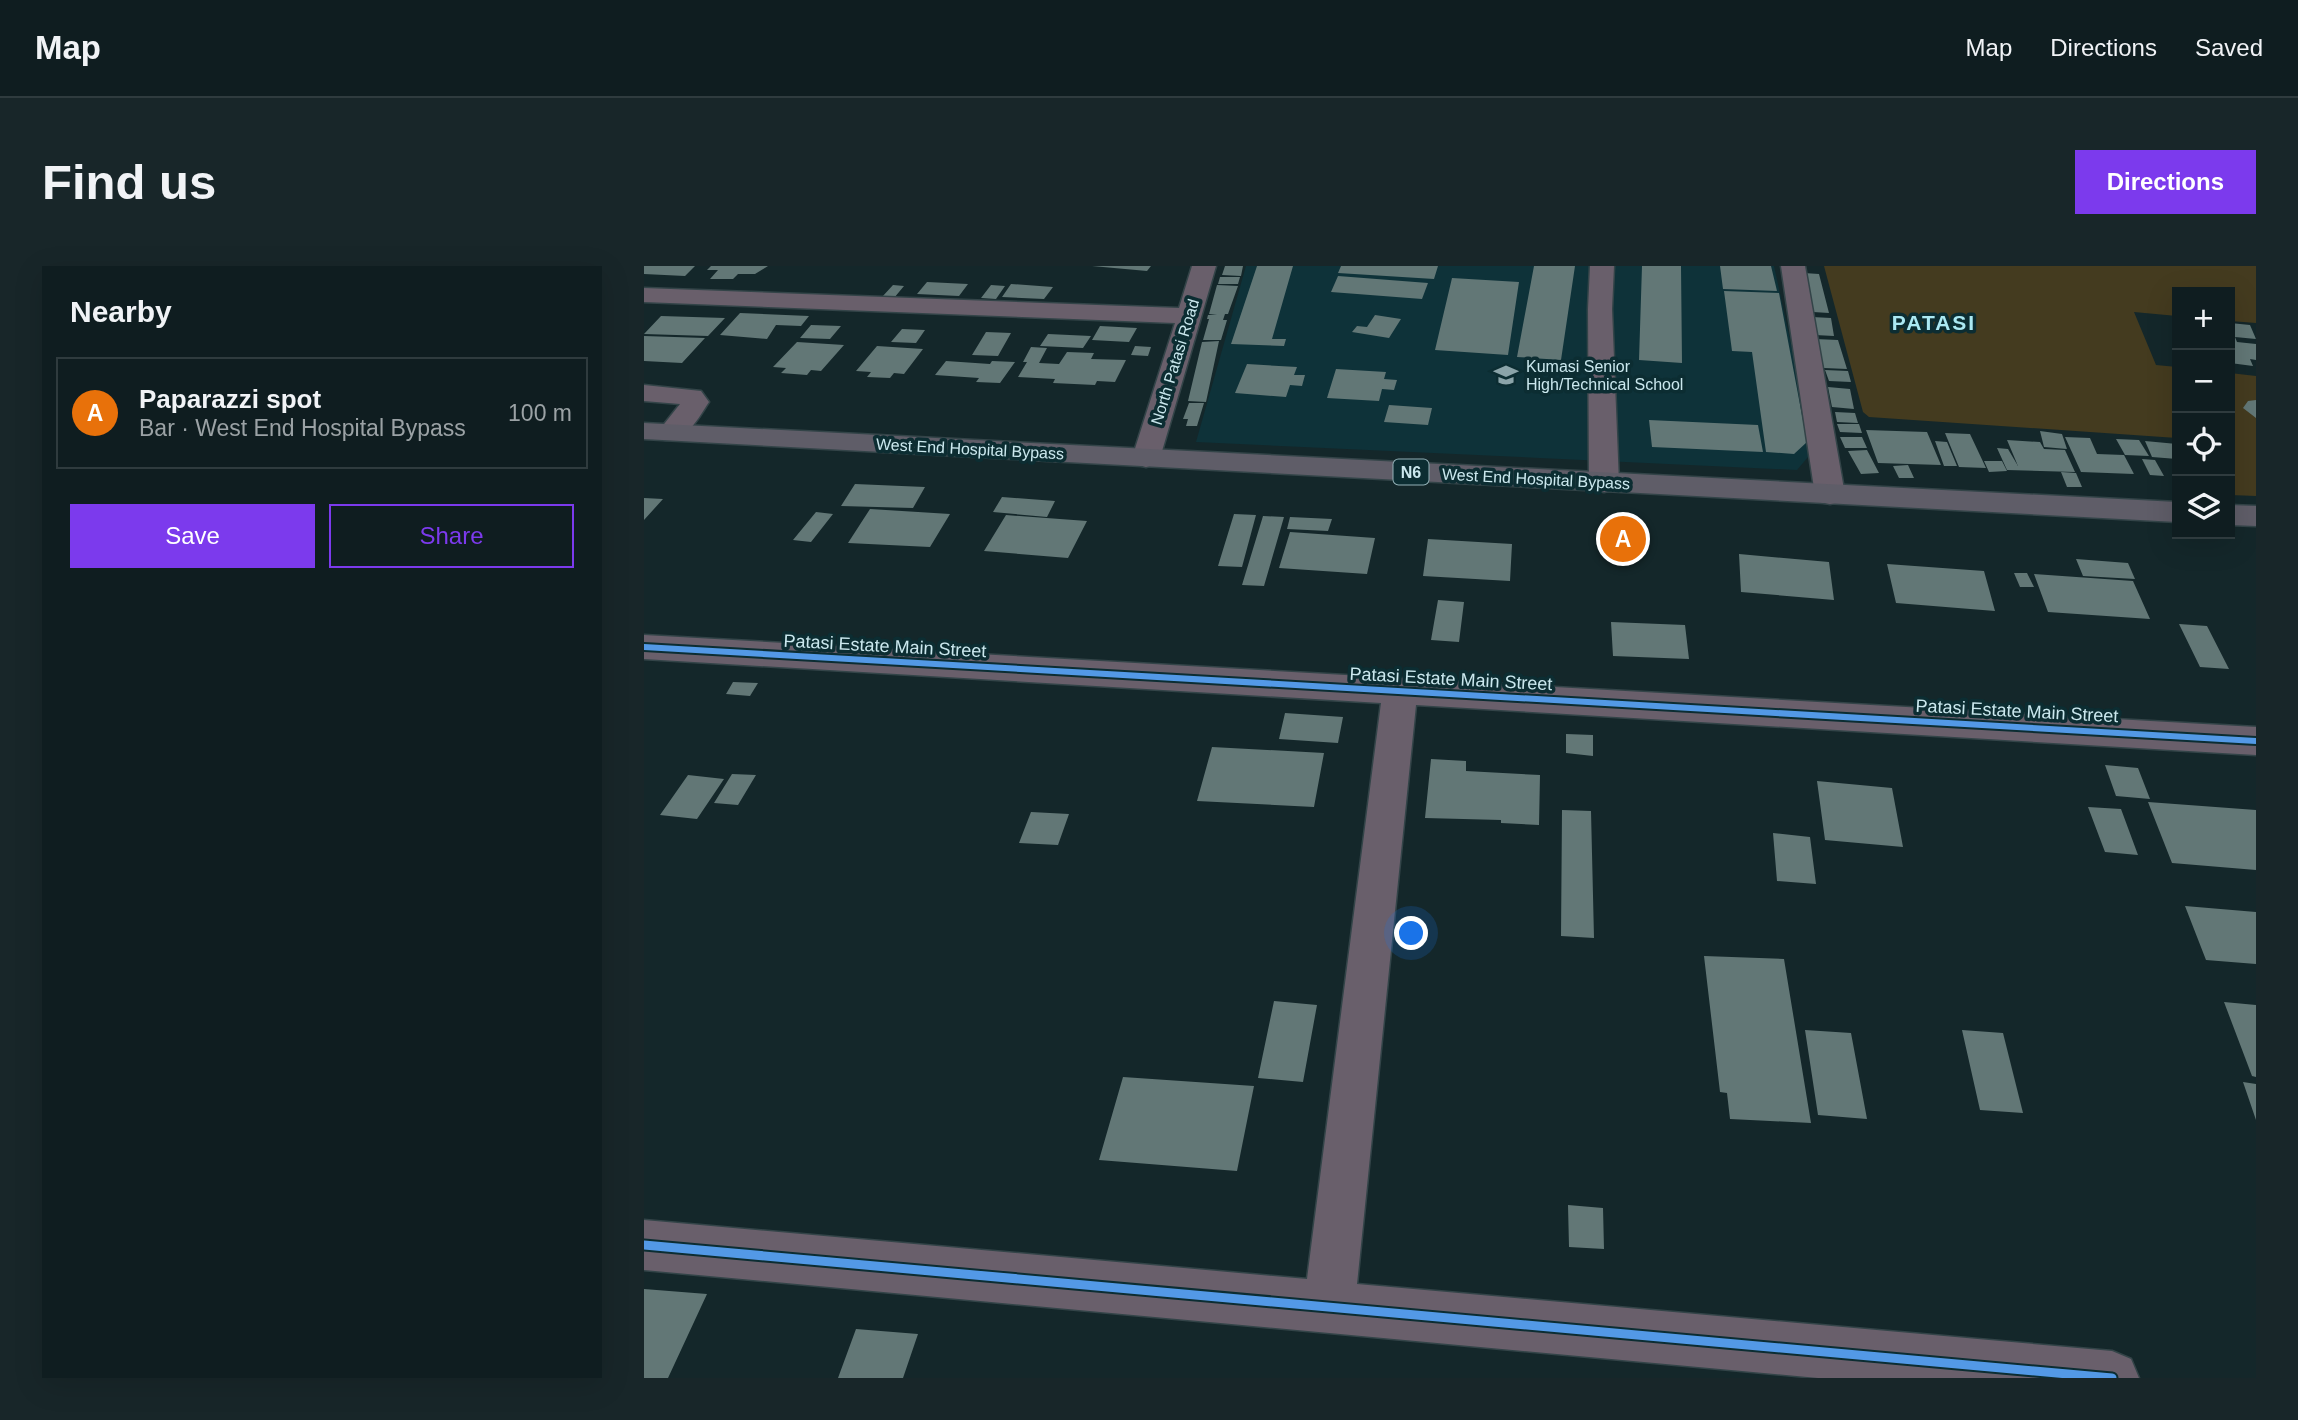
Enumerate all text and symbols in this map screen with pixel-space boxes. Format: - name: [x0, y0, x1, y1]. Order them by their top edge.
- text: Map: [35, 29, 101, 66]
- text: Map: [1966, 34, 2012, 61]
- text: Directions: [2050, 34, 2157, 61]
- text: Saved: [2195, 34, 2263, 61]
- button: Directions: [2075, 150, 2256, 214]
- text: Find us: [42, 155, 216, 209]
- map controls: [2172, 287, 2235, 539]
- button: +: [2172, 287, 2235, 350]
- text: Nearby: [70, 295, 172, 328]
- street label: North Patasi Road: [1148, 297, 1202, 427]
- district label: PATASI: [1892, 311, 1976, 334]
- button: −: [2172, 350, 2235, 413]
- place label: Kumasi Senior High/Technical School: [1526, 358, 1683, 393]
- school or university icon: Kumasi Senior High/Technical School: [1492, 361, 1520, 389]
- text: Paparazzi spot: [139, 384, 321, 414]
- text: A: [87, 400, 103, 426]
- text: 100 m: [508, 400, 572, 426]
- button: locate: [2172, 413, 2235, 476]
- text: Bar · West End Hospital Bypass: [139, 415, 466, 441]
- street label: West End Hospital Bypass: [876, 436, 1064, 462]
- road number: N6: [1394, 460, 1428, 484]
- street label: West End Hospital Bypass: [1442, 466, 1630, 492]
- button: layers: [2172, 476, 2235, 539]
- button: Save: [70, 504, 315, 568]
- button: Share: [329, 504, 574, 568]
- pin: A: [1600, 513, 1646, 565]
- street label: Patasi Estate Main Street: [783, 631, 987, 661]
- street label: Patasi Estate Main Street: [1349, 664, 1553, 694]
- street label: Patasi Estate Main Street: [1915, 696, 2119, 726]
- your location: [1394, 916, 1428, 950]

